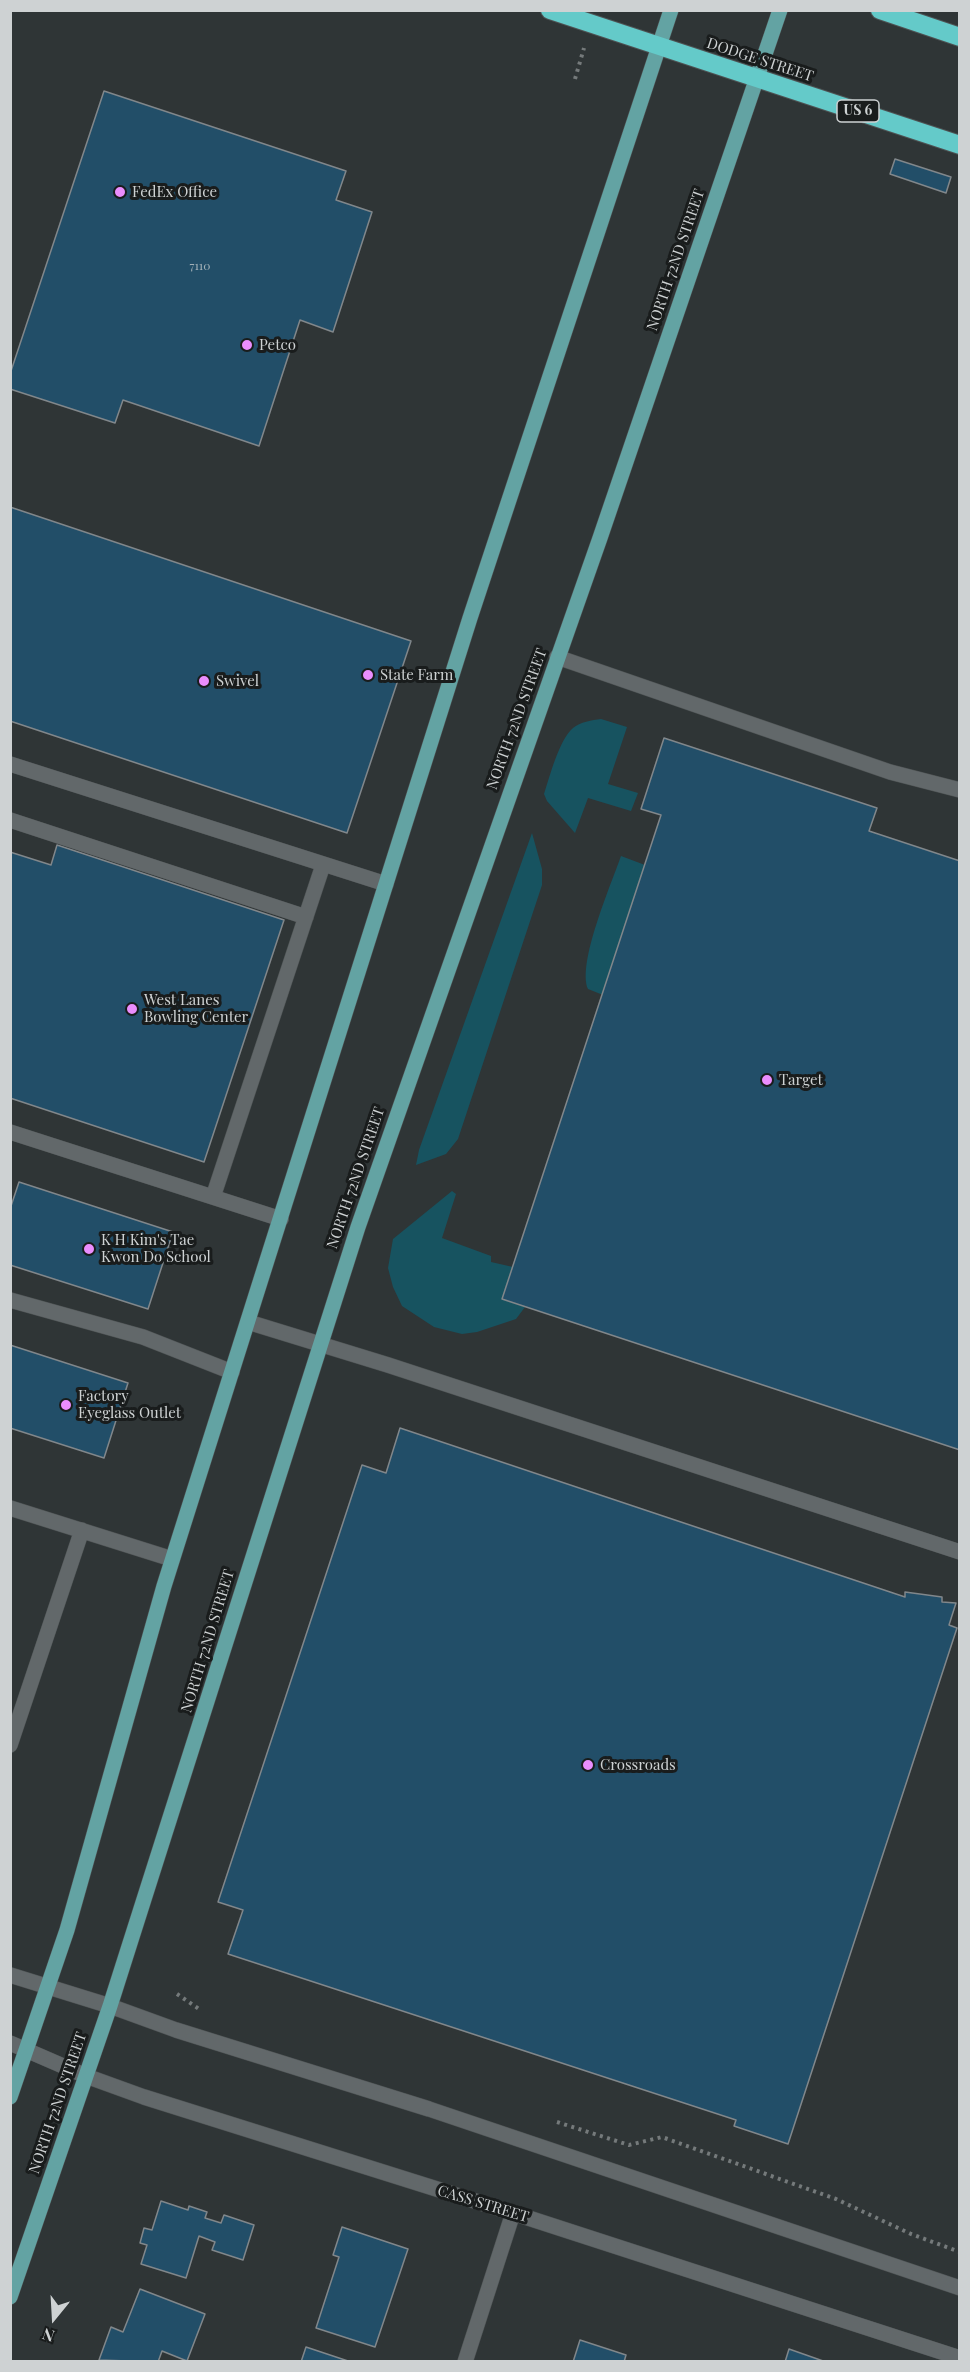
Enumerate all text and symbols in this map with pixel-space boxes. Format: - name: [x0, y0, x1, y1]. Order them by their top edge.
- street label: DODGE STREET: [705, 34, 815, 86]
- road number: US 6: [837, 100, 879, 122]
- place label: FedEx Office: [132, 183, 217, 201]
- marker: FedEx Office: [113, 185, 127, 199]
- street label: NORTH 72ND STREET: [643, 187, 709, 333]
- house number: 7110: [190, 259, 210, 273]
- place label: Petco: [259, 336, 296, 354]
- marker: Petco: [240, 338, 254, 352]
- street label: NORTH 72ND STREET: [483, 646, 551, 792]
- place label: State Farm: [380, 666, 453, 684]
- marker: State Farm: [361, 668, 375, 682]
- place label: Swivel: [216, 672, 259, 690]
- marker: Swivel: [197, 674, 211, 688]
- place label: West Lanes Bowling Center: [144, 991, 248, 1026]
- marker: West Lanes Bowling Center: [125, 1002, 139, 1016]
- place label: Target: [779, 1071, 823, 1089]
- marker: Target: [760, 1073, 774, 1087]
- street label: NORTH 72ND STREET: [323, 1105, 389, 1251]
- place label: K H Kim's Tae Kwon Do School: [101, 1231, 211, 1266]
- marker: K H Kim's Tae Kwon Do School: [82, 1242, 96, 1256]
- place label: Factory Eyeglass Outlet: [78, 1387, 181, 1422]
- marker: Factory Eyeglass Outlet: [59, 1398, 73, 1412]
- street label: NORTH 72ND STREET: [178, 1567, 238, 1715]
- place label: Crossroads: [600, 1756, 676, 1774]
- marker: Crossroads: [581, 1758, 595, 1772]
- street label: NORTH 72ND STREET: [25, 2030, 91, 2176]
- street label: CASS STREET: [435, 2182, 531, 2226]
- north arrow: [24, 2288, 84, 2348]
- text: N: [40, 2324, 57, 2347]

